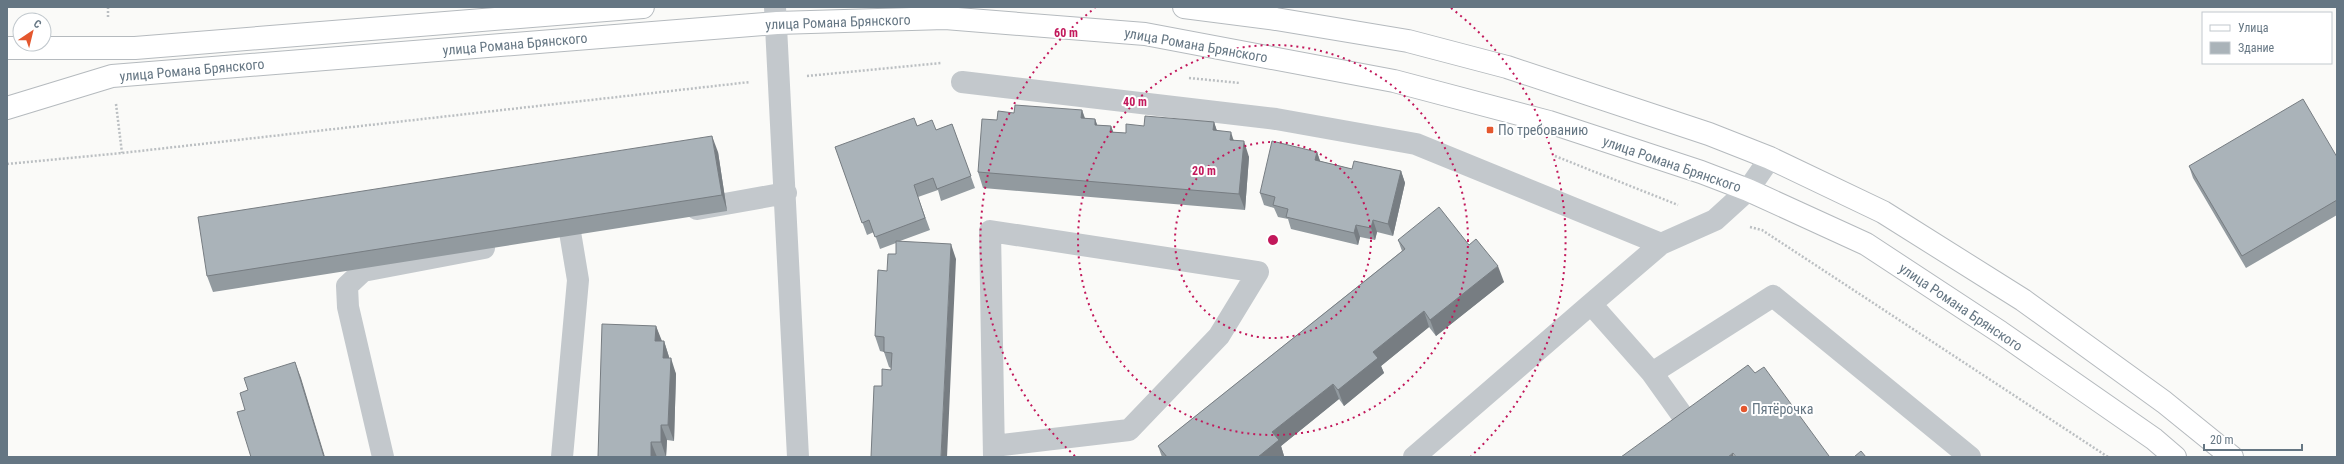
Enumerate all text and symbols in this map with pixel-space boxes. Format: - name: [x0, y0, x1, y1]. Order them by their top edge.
- street label: улица Романа Брянского: [765, 11, 911, 33]
- north arrow: [12, 12, 52, 52]
- legend: [2202, 12, 2332, 64]
- text: С: [31, 17, 44, 31]
- text: Улица: [2238, 21, 2269, 35]
- street label: улица Романа Брянского: [1123, 25, 1269, 65]
- text: 60 m: [1054, 26, 1078, 40]
- street label: улица Романа Брянского: [442, 30, 588, 58]
- text: Здание: [2238, 41, 2275, 55]
- street label: улица Романа Брянского: [119, 56, 265, 84]
- text: 40 m: [1123, 95, 1147, 109]
- place label: По требованию: [1498, 122, 1588, 138]
- marker: По требованию: [1485, 125, 1495, 135]
- street label: улица Романа Брянского: [1601, 133, 1743, 195]
- text: 20 m: [1192, 164, 1216, 178]
- centre of rings: [1266, 233, 1280, 247]
- street label: улица Романа Брянского: [1896, 260, 2026, 354]
- place label: Пятёрочка: [1752, 401, 1814, 417]
- marker: Пятёрочка: [1739, 404, 1749, 414]
- scale bar: [2204, 426, 2302, 452]
- text: 20 m: [2210, 433, 2234, 447]

